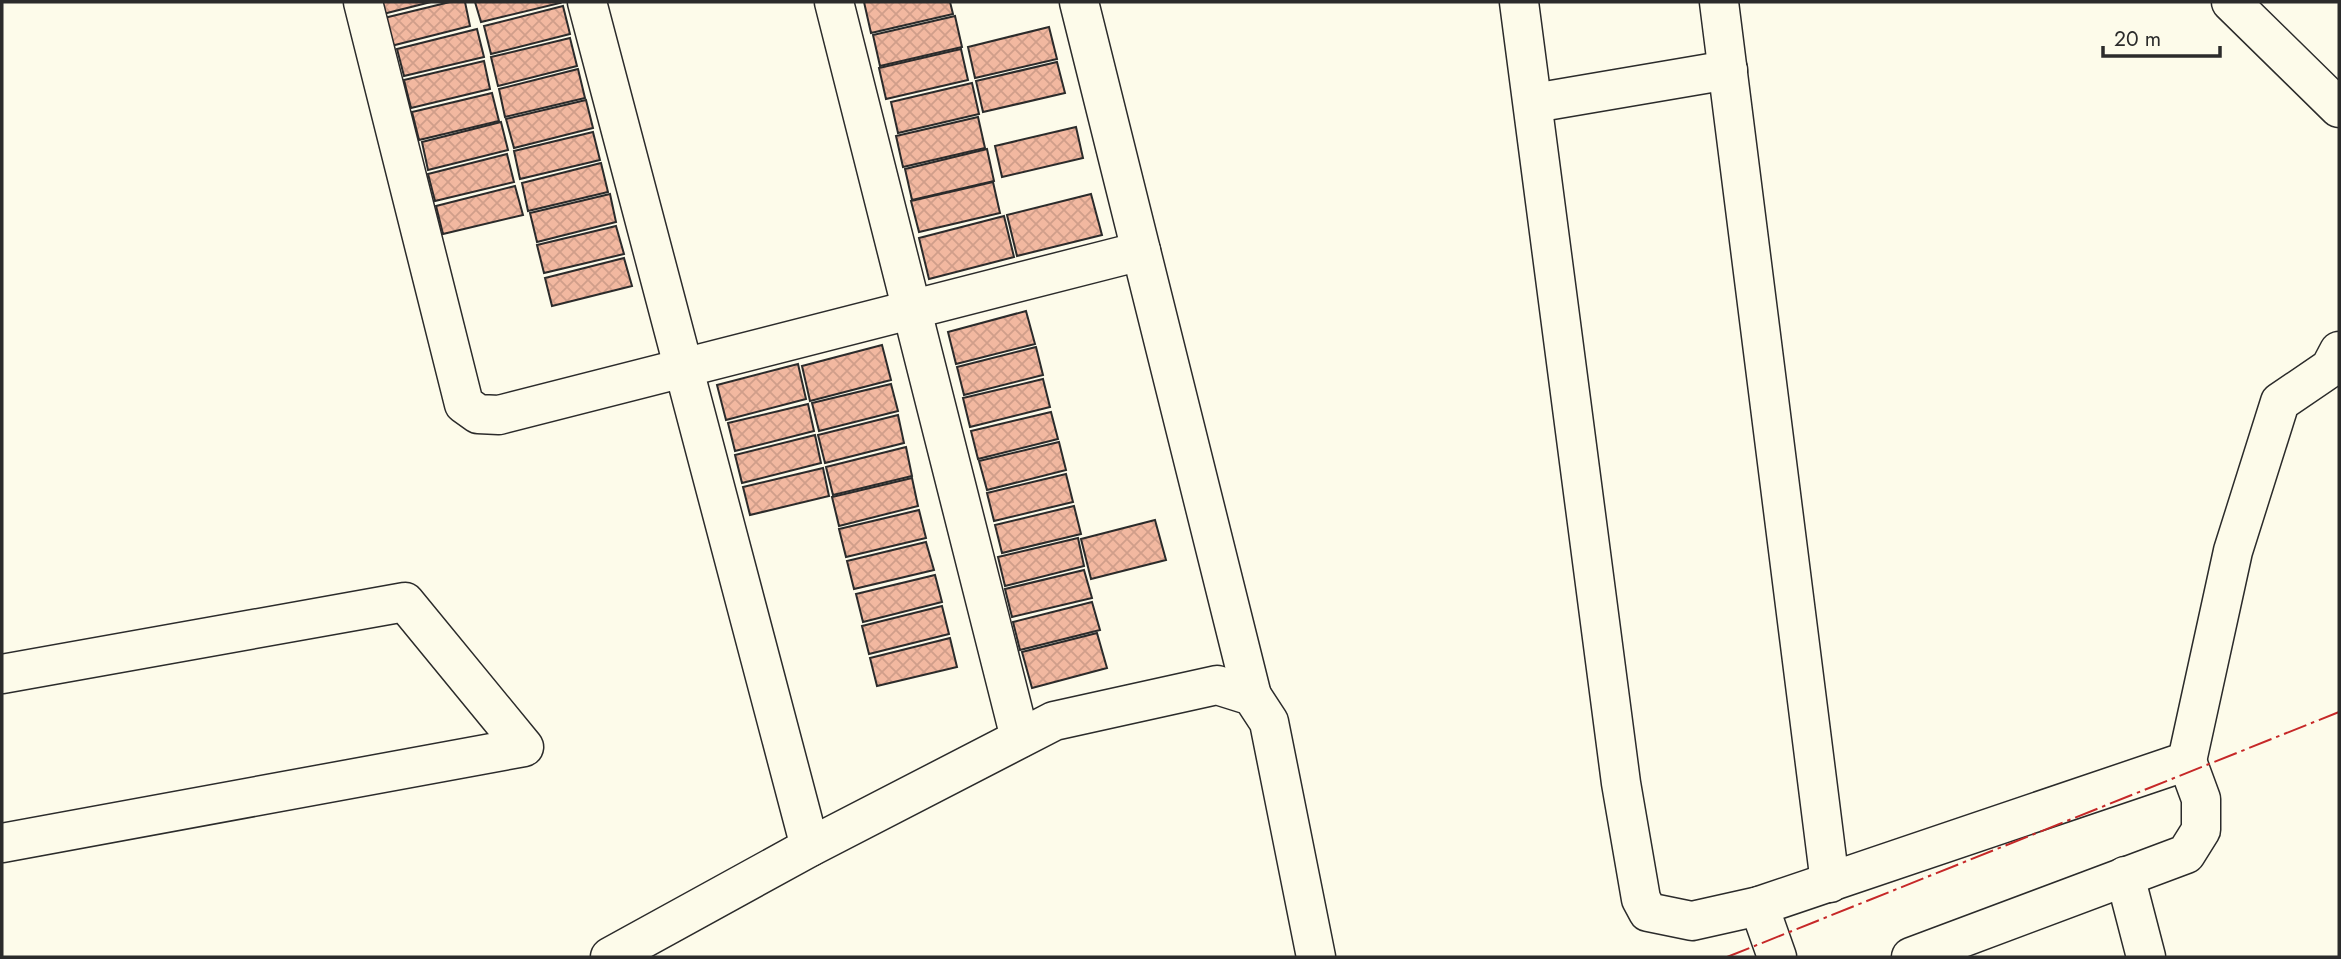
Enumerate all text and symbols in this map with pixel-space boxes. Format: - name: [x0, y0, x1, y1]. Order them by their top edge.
- scale bar: [2103, 14, 2220, 58]
- text: 20 m: [2114, 24, 2161, 54]

